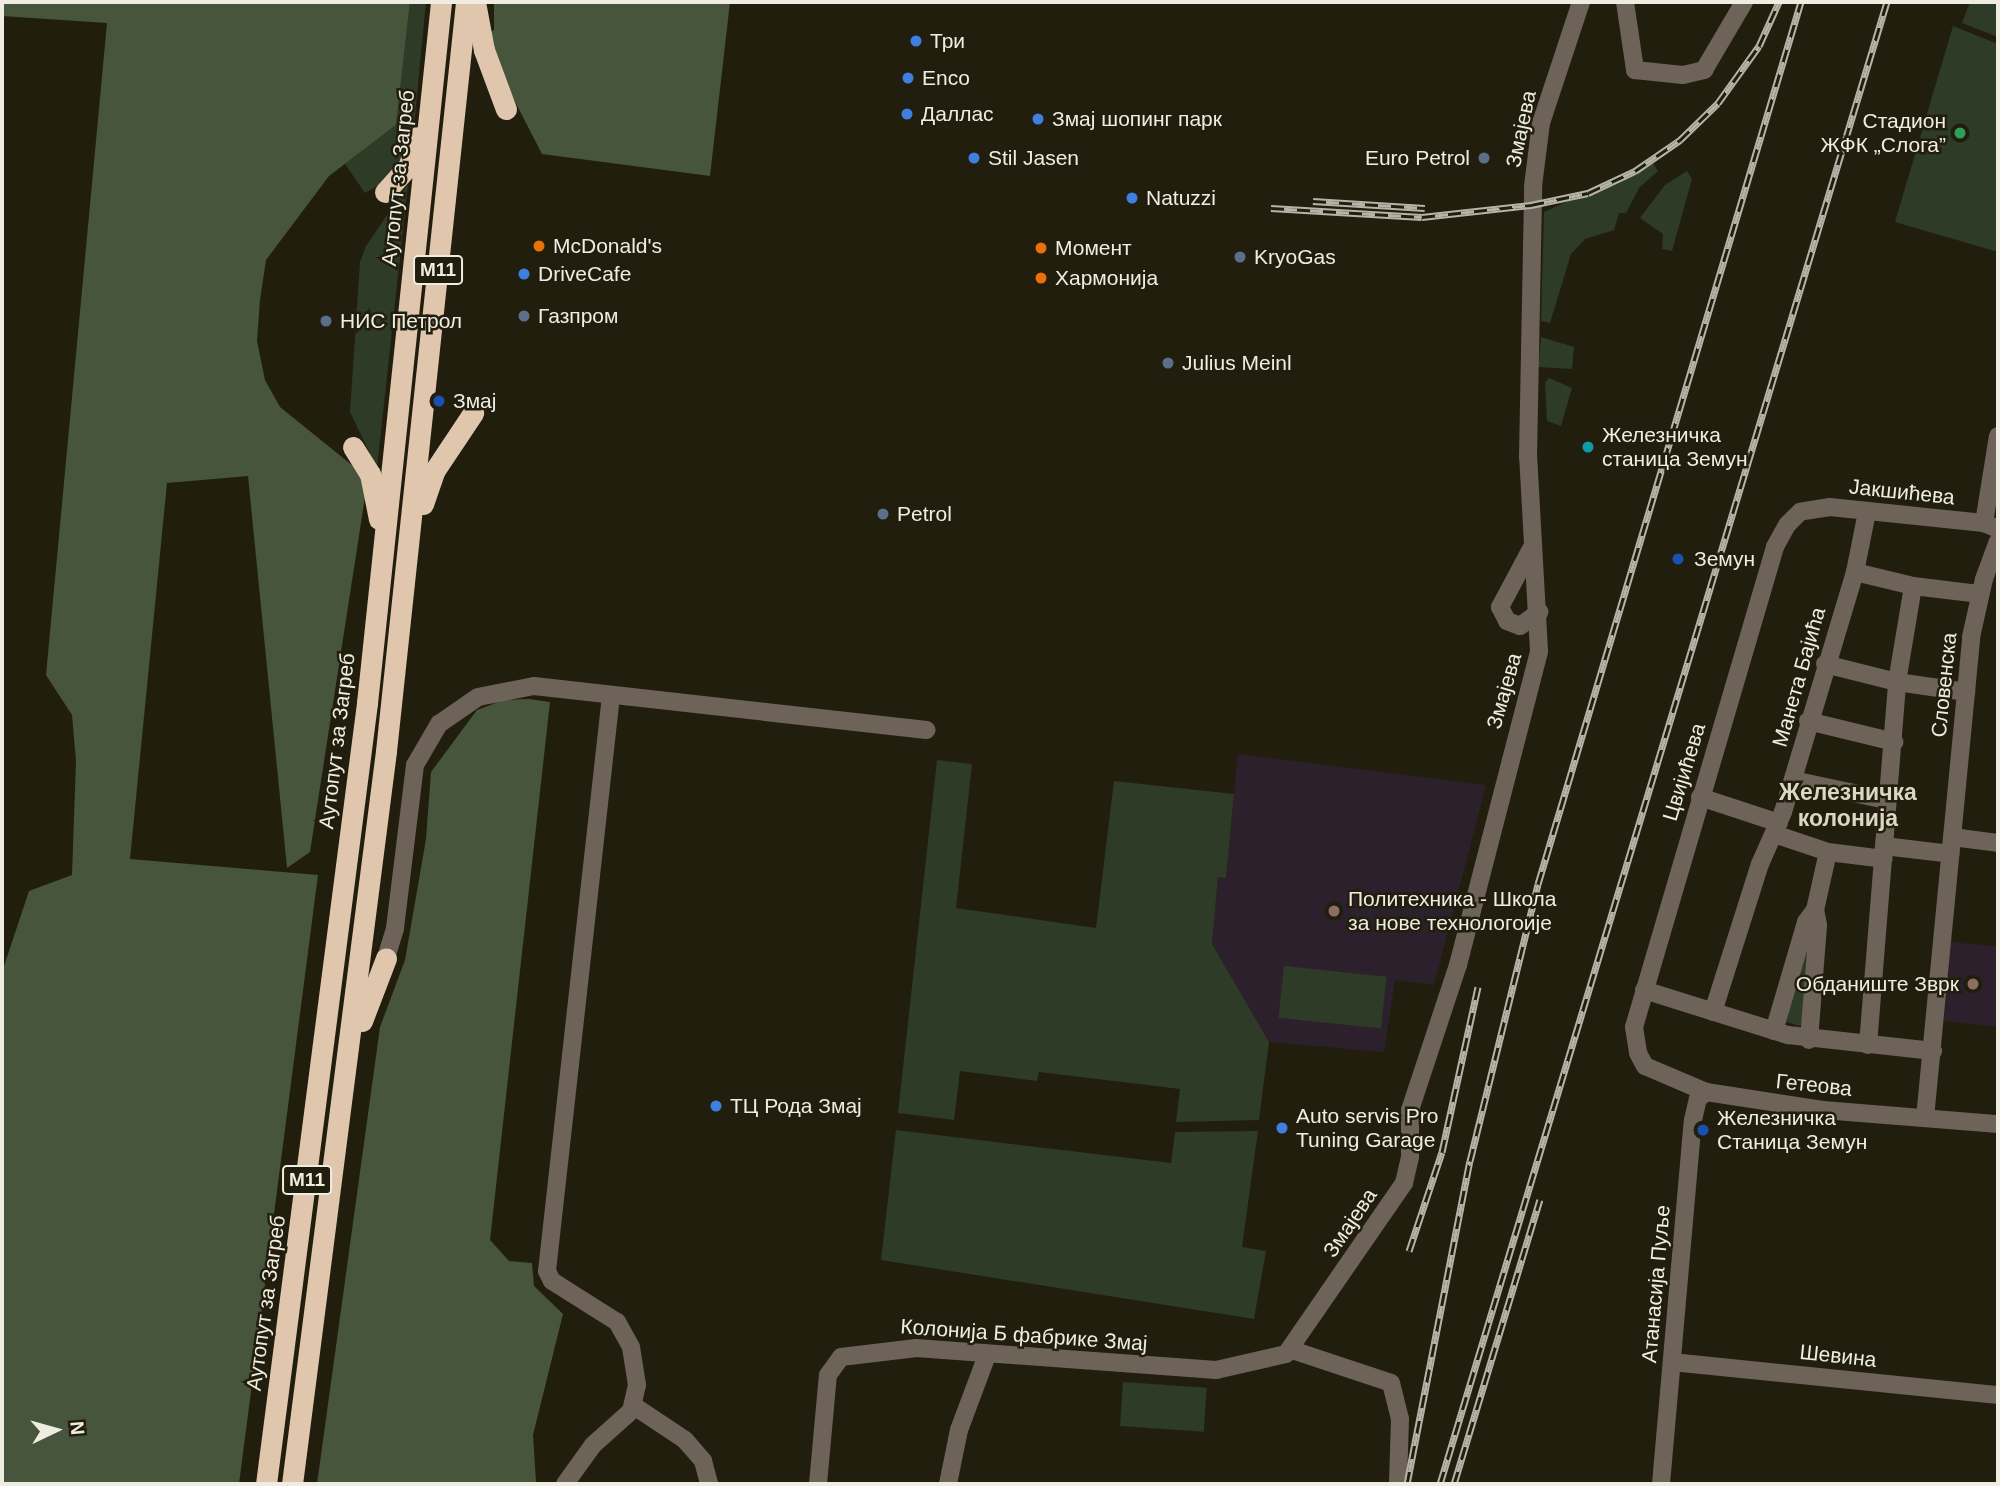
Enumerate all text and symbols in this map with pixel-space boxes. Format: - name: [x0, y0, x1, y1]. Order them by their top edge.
- place label: Три: [930, 28, 965, 54]
- marker: Три: [908, 33, 924, 49]
- place label: Enco: [922, 65, 970, 91]
- marker: Enco: [900, 70, 916, 86]
- street label: Змајева: [1501, 88, 1541, 170]
- street label: Аутопут за Загреб: [376, 89, 420, 267]
- place label: Даллас: [921, 101, 994, 127]
- marker: Даллас: [899, 106, 915, 122]
- place label: Змај шопинг парк: [1052, 106, 1222, 132]
- place label: Стадион ЖФК „Слога”: [1820, 108, 1946, 158]
- marker: Змај шопинг парк: [1030, 111, 1046, 127]
- marker: Стадион ЖФК „Слога”: [1952, 125, 1968, 141]
- place label: Stil Jasen: [988, 145, 1079, 171]
- place label: Euro Petrol: [1365, 145, 1470, 171]
- marker: Stil Jasen: [966, 150, 982, 166]
- marker: Euro Petrol: [1476, 150, 1492, 166]
- place label: Natuzzi: [1146, 185, 1216, 211]
- marker: Natuzzi: [1124, 190, 1140, 206]
- place label: McDonald's: [553, 233, 662, 259]
- place label: Момент: [1055, 235, 1132, 261]
- marker: McDonald's: [531, 238, 547, 254]
- marker: Момент: [1033, 240, 1049, 256]
- place label: KryoGas: [1254, 244, 1336, 270]
- marker: KryoGas: [1232, 249, 1248, 265]
- road number: M11: [412, 254, 464, 286]
- place label: DriveCafe: [538, 261, 631, 287]
- place label: Хармонија: [1055, 265, 1158, 291]
- marker: DriveCafe: [516, 266, 532, 282]
- marker: Хармонија: [1033, 270, 1049, 286]
- place label: Газпром: [538, 303, 618, 329]
- place label: НИС Петрол: [340, 308, 462, 334]
- marker: Газпром: [516, 308, 532, 324]
- marker: НИС Петрол: [318, 313, 334, 329]
- place label: Julius Meinl: [1182, 350, 1292, 376]
- marker: Julius Meinl: [1160, 355, 1176, 371]
- place label: Змај: [453, 388, 496, 414]
- marker: Змај: [431, 393, 447, 409]
- place label: Железничка станица Земун: [1602, 422, 1748, 472]
- marker: Железничка станица Земун: [1580, 439, 1596, 455]
- street label: Јакшићева: [1848, 474, 1956, 510]
- place label: Petrol: [897, 501, 952, 527]
- marker: Petrol: [875, 506, 891, 522]
- place label: Земун: [1694, 546, 1755, 572]
- marker: Земун: [1668, 549, 1688, 569]
- street label: Манета Бајића: [1767, 604, 1831, 750]
- street label: Словенска: [1926, 631, 1962, 739]
- street label: Змајева: [1481, 650, 1527, 732]
- street label: Аутопут за Загреб: [314, 652, 360, 830]
- street label: Цвијићева: [1657, 720, 1711, 824]
- district label: Железничка колонија: [1779, 778, 1917, 832]
- place label: Политехника - Школа за нове технологоије: [1348, 886, 1557, 936]
- marker: Политехника - Школа за нове технологоије: [1326, 903, 1342, 919]
- place label: Обданиште Зврк: [1796, 971, 1959, 997]
- marker: Обданиште Зврк: [1965, 976, 1981, 992]
- street label: Гетеова: [1775, 1068, 1853, 1102]
- place label: ТЦ Рода Змај: [730, 1093, 862, 1119]
- marker: ТЦ Рода Змај: [708, 1098, 724, 1114]
- place label: Auto servis Pro Tuning Garage: [1296, 1103, 1438, 1153]
- place label: Железничка Станица Земун: [1717, 1105, 1867, 1155]
- marker: Auto servis Pro Tuning Garage: [1274, 1120, 1290, 1136]
- marker: Железничка Станица Земун: [1695, 1122, 1711, 1138]
- road number: M11: [281, 1164, 333, 1196]
- street label: Змајева: [1318, 1184, 1382, 1262]
- street label: Атанасија Пуље: [1637, 1204, 1675, 1364]
- street label: Аутопут за Загреб: [241, 1214, 291, 1392]
- street label: Колонија Б фабрике Змај: [900, 1314, 1148, 1356]
- street label: Шевина: [1798, 1339, 1878, 1373]
- north arrow: [21, 1395, 91, 1465]
- text: N: [66, 1420, 88, 1436]

